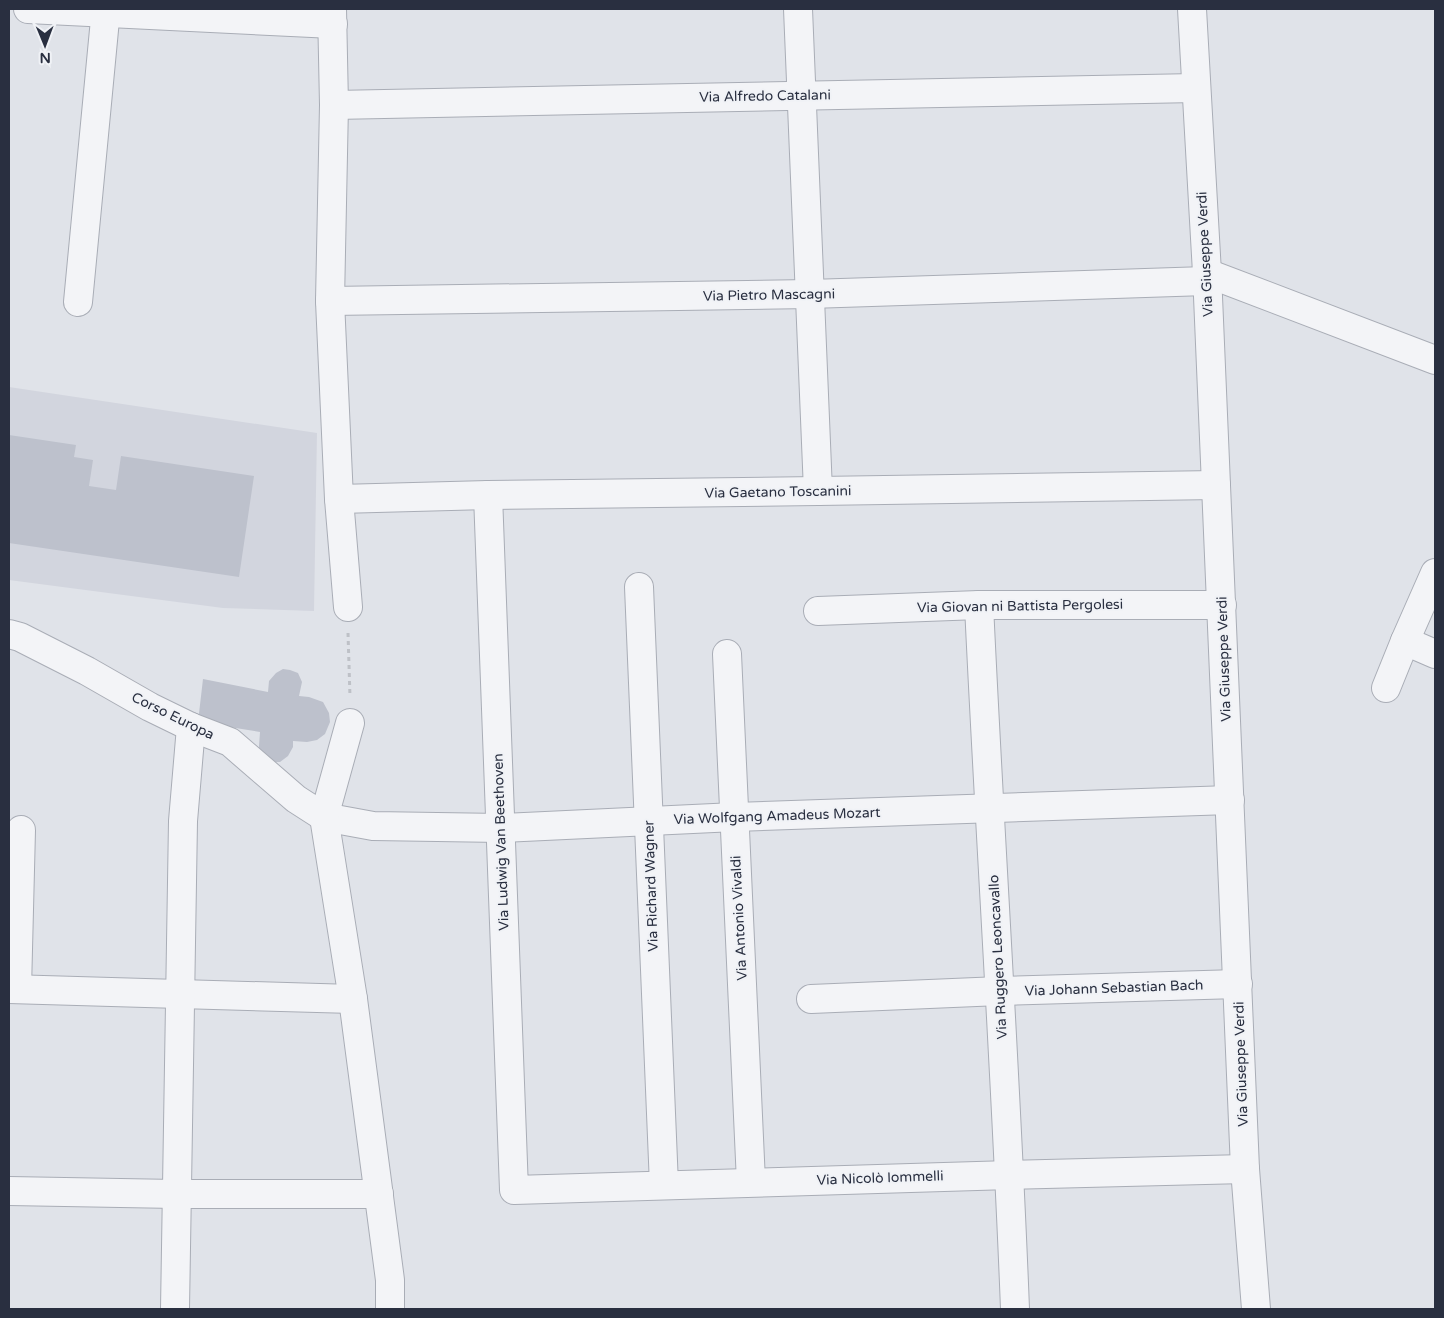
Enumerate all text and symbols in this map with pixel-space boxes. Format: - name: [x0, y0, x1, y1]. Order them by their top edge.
- north arrow: [20, 20, 70, 70]
- text: N: [39, 49, 51, 66]
- street label: Via Alfredo Catalani: [699, 86, 831, 106]
- street label: Via Giuseppe Verdi: [1193, 191, 1217, 317]
- street label: Via Pietro Mascagni: [703, 285, 835, 305]
- street label: Via Gaetano Toscanini: [704, 482, 852, 502]
- street label: Via Giovan ni Battista Pergolesi: [917, 596, 1123, 616]
- street label: Via Giuseppe Verdi: [1213, 596, 1235, 722]
- street label: Corso Europa: [129, 689, 217, 743]
- street label: Via Ludwig Van Beethoven: [489, 753, 513, 931]
- street label: Via Wolfgang Amadeus Mozart: [673, 804, 881, 828]
- street label: Via Richard Wagner: [640, 819, 662, 952]
- street label: Via Antonio Vivaldi: [727, 855, 751, 981]
- street label: Via Ruggero Leoncavallo: [985, 874, 1011, 1040]
- street label: Via Johann Sebastian Bach: [1024, 976, 1204, 1000]
- street label: Via Giuseppe Verdi: [1230, 1001, 1252, 1127]
- street label: Via Nicolò Iommelli: [816, 1167, 944, 1189]

